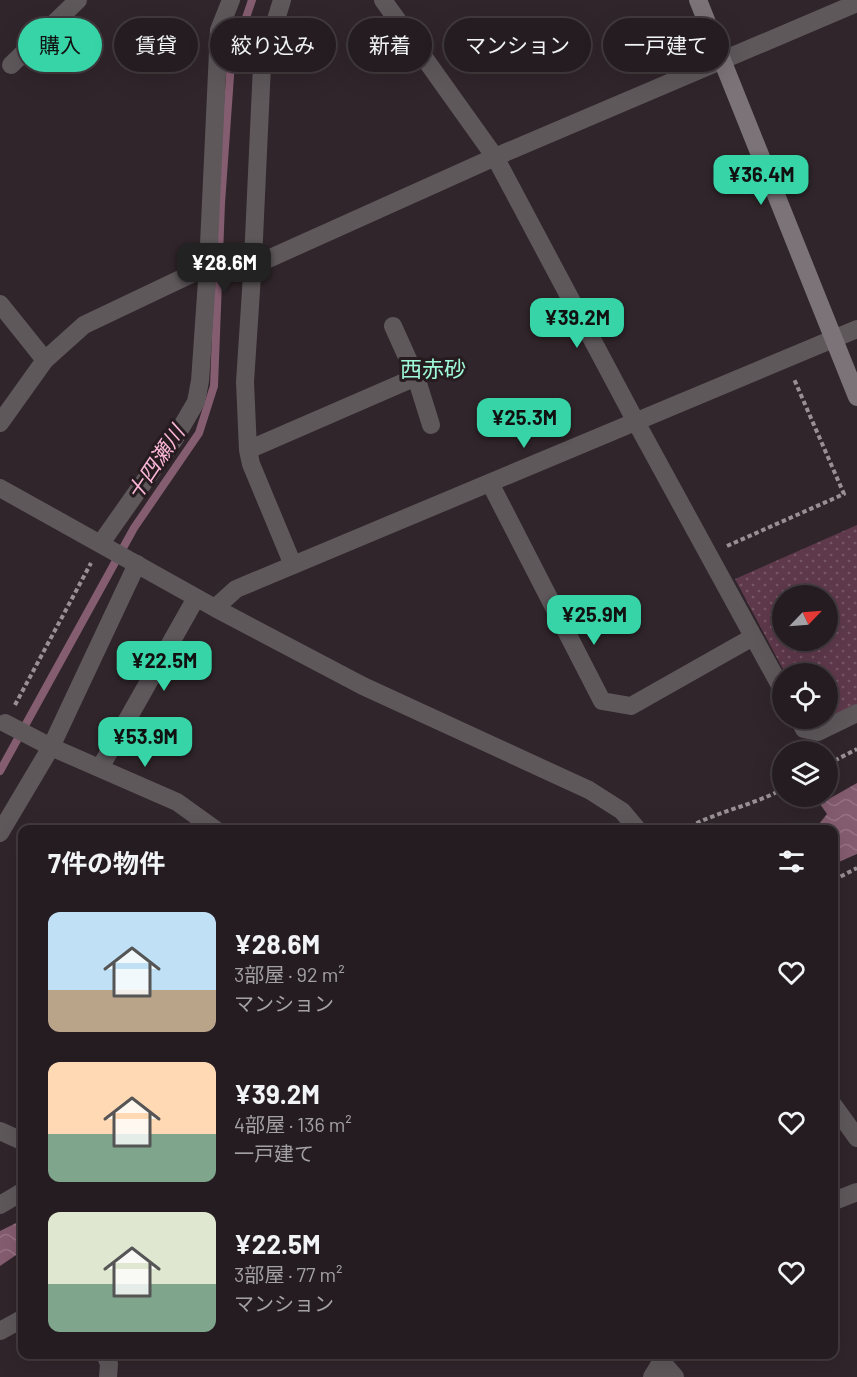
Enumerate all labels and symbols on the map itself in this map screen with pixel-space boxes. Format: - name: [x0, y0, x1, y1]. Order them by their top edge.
- pin: ¥36.4M: [712, 155, 810, 206]
- pin: ¥28.6M: [175, 243, 273, 294]
- pin: ¥39.2M: [528, 298, 626, 349]
- district label: 西赤砂: [400, 355, 466, 381]
- pin: ¥25.3M: [475, 398, 573, 449]
- water label: 十四瀬川: [121, 419, 190, 504]
- north arrow: [772, 585, 838, 651]
- pin: ¥25.9M: [545, 595, 643, 646]
- pin: ¥22.5M: [115, 641, 213, 692]
- pin: ¥53.9M: [96, 717, 194, 768]

